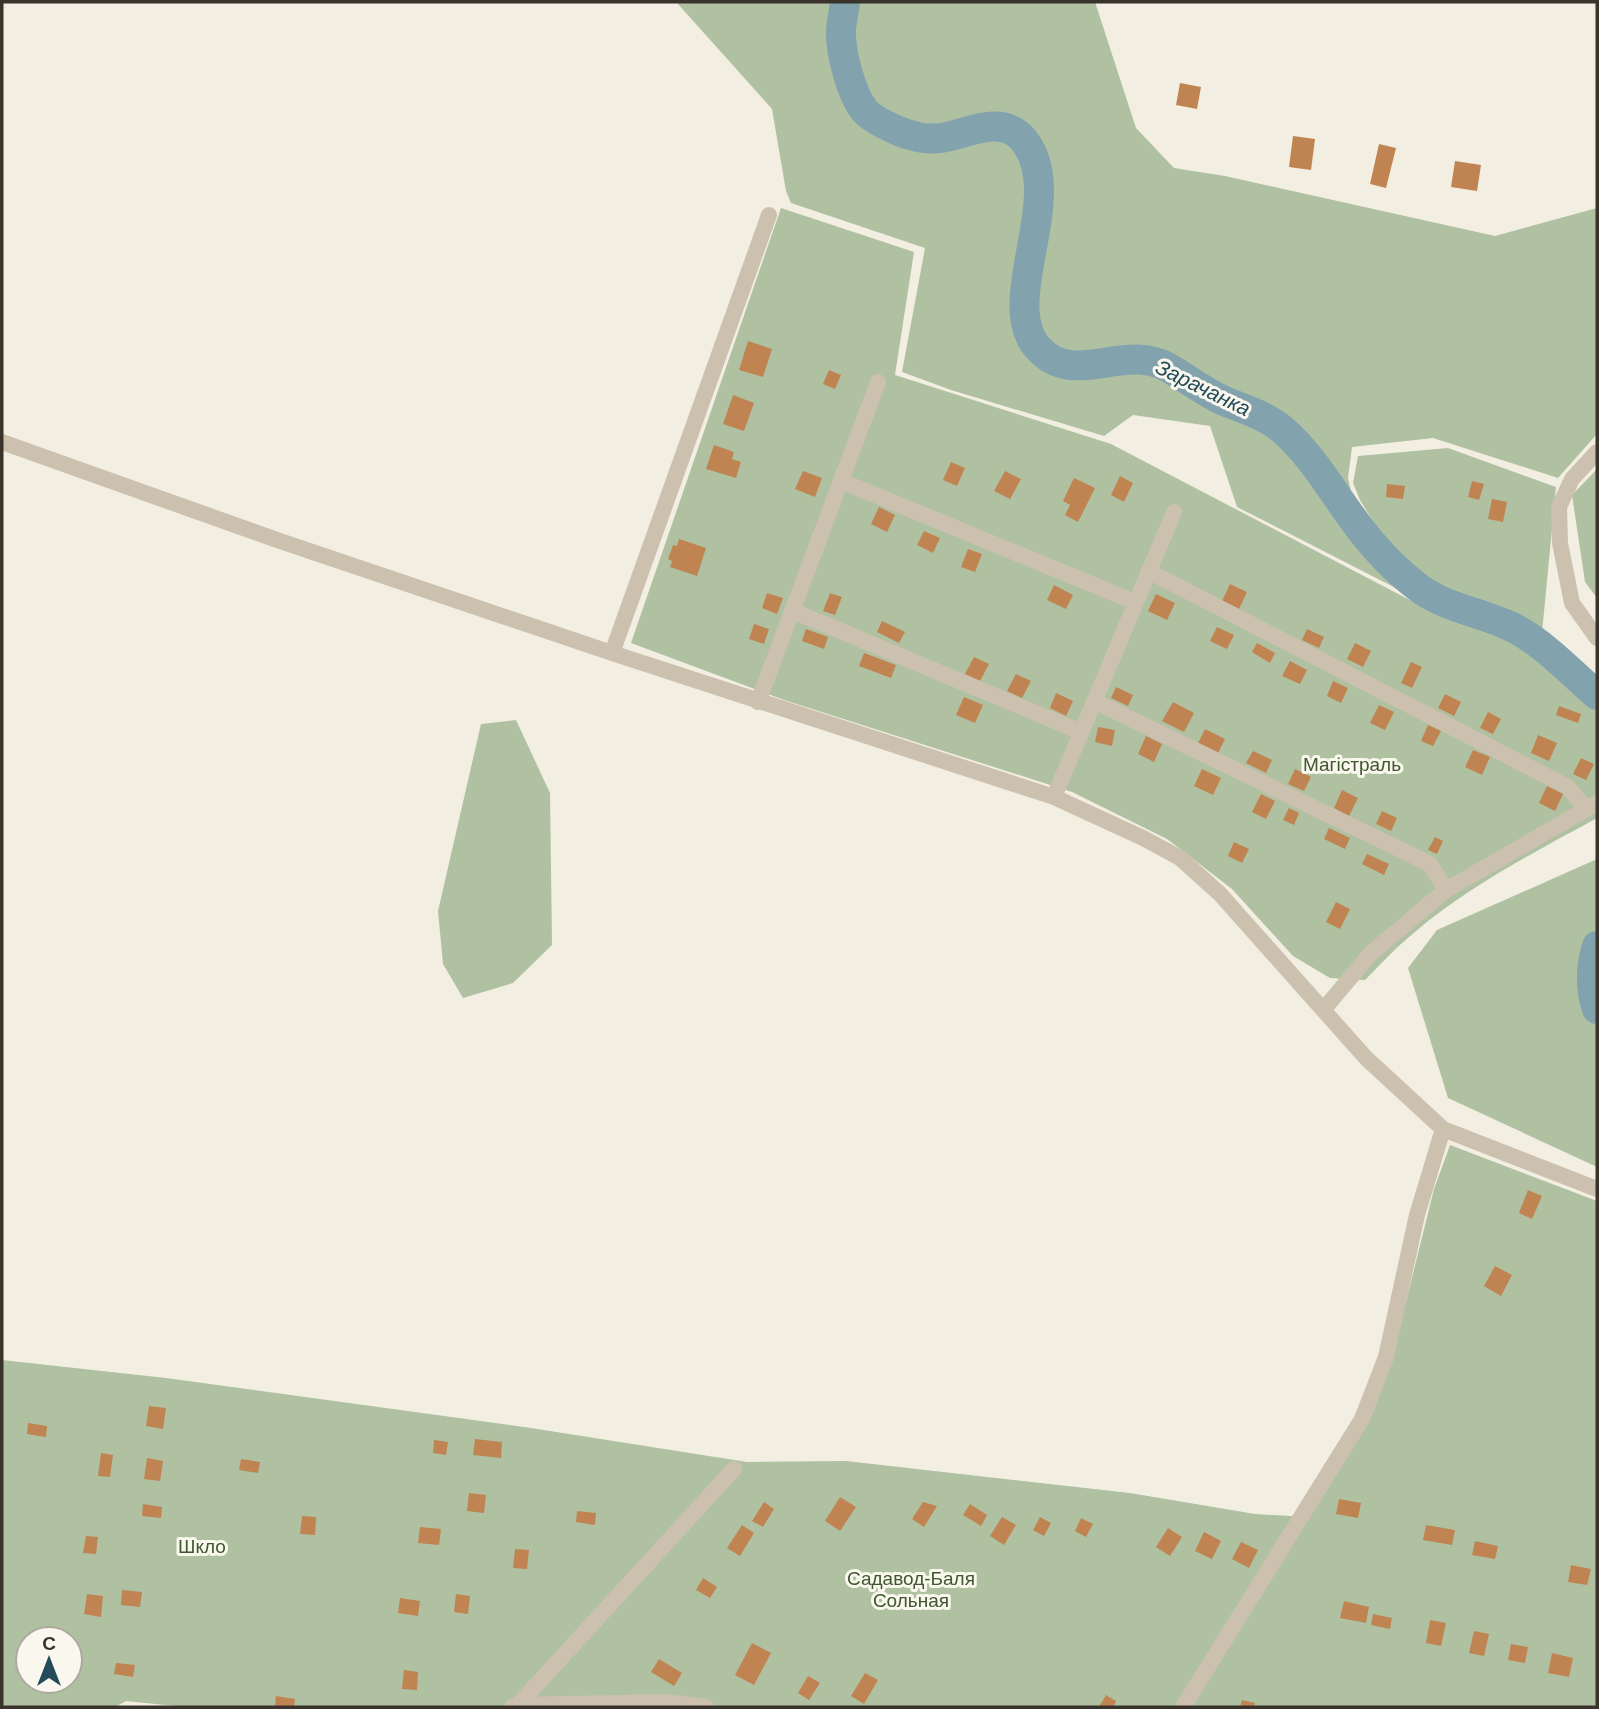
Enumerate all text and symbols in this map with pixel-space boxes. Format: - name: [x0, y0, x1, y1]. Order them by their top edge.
- water label: Зарачанка: [1152, 355, 1254, 420]
- park label: Магістраль: [1303, 754, 1401, 775]
- park label: Шкло: [178, 1536, 226, 1557]
- park label: Садавод-Баля Сольная: [847, 1568, 975, 1611]
- north arrow: [14, 1625, 84, 1695]
- text: С: [42, 1633, 56, 1654]

